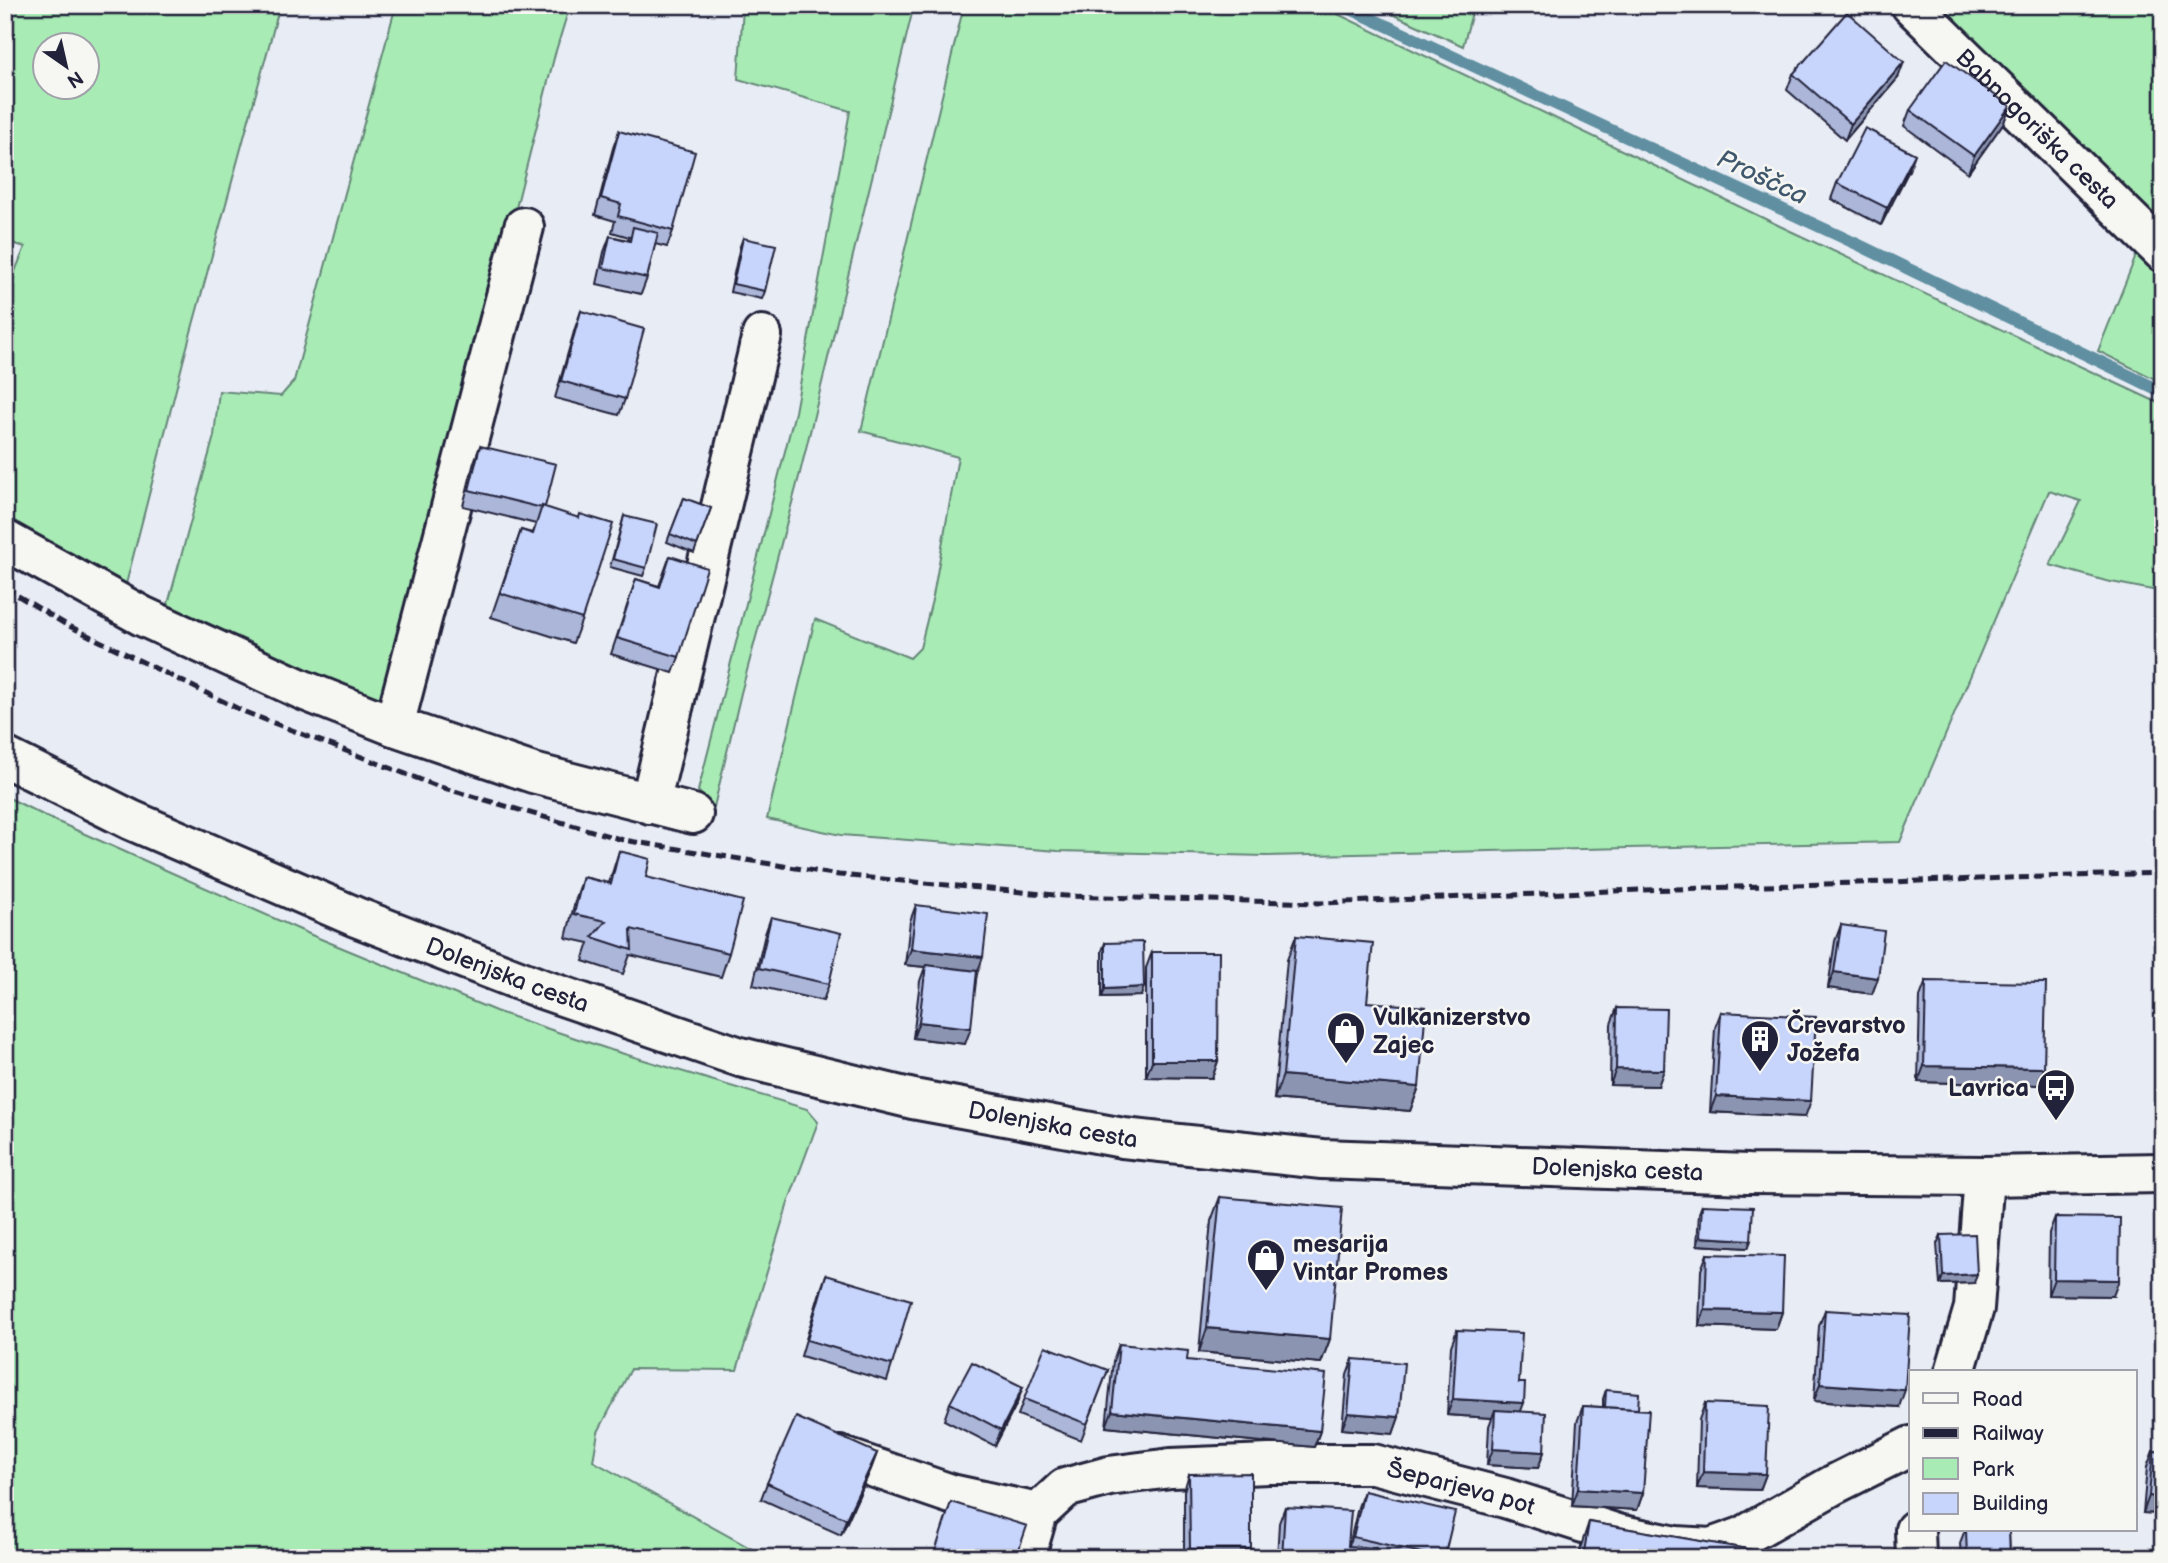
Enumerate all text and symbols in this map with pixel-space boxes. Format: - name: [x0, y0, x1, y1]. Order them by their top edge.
- north arrow: [32, 32, 102, 102]
- street label: Babnogoriška cesta: [1950, 43, 2125, 215]
- text: N: [62, 65, 87, 92]
- water label: Proščca: [1712, 144, 1812, 212]
- street label: Dolenjska cesta: [422, 931, 593, 1019]
- place label: Vulkanizerstvo Zajec: [1373, 1003, 1531, 1060]
- place label: Črevarstvo Jožefa: [1787, 1009, 1906, 1068]
- shop icon: Vulkanizerstvo Zajec: [1325, 1010, 1367, 1065]
- building icon: Črevarstvo Jožefa: [1739, 1018, 1781, 1073]
- bus stop icon: Lavrica: [2035, 1067, 2077, 1122]
- place label: Lavrica: [1948, 1074, 2029, 1103]
- street label: Dolenjska cesta: [966, 1095, 1139, 1154]
- street label: Dolenjska cesta: [1531, 1152, 1704, 1187]
- place label: mesarija Vintar Promes: [1293, 1230, 1448, 1287]
- shop icon: mesarija Vintar Promes: [1245, 1237, 1287, 1292]
- legend: [1909, 1370, 2136, 1532]
- text: Road: [1972, 1387, 2023, 1412]
- text: Railway: [1972, 1421, 2044, 1446]
- street label: Šeparjeva pot: [1384, 1454, 1540, 1521]
- text: Park: [1972, 1457, 2015, 1482]
- text: Building: [1972, 1491, 2048, 1516]

